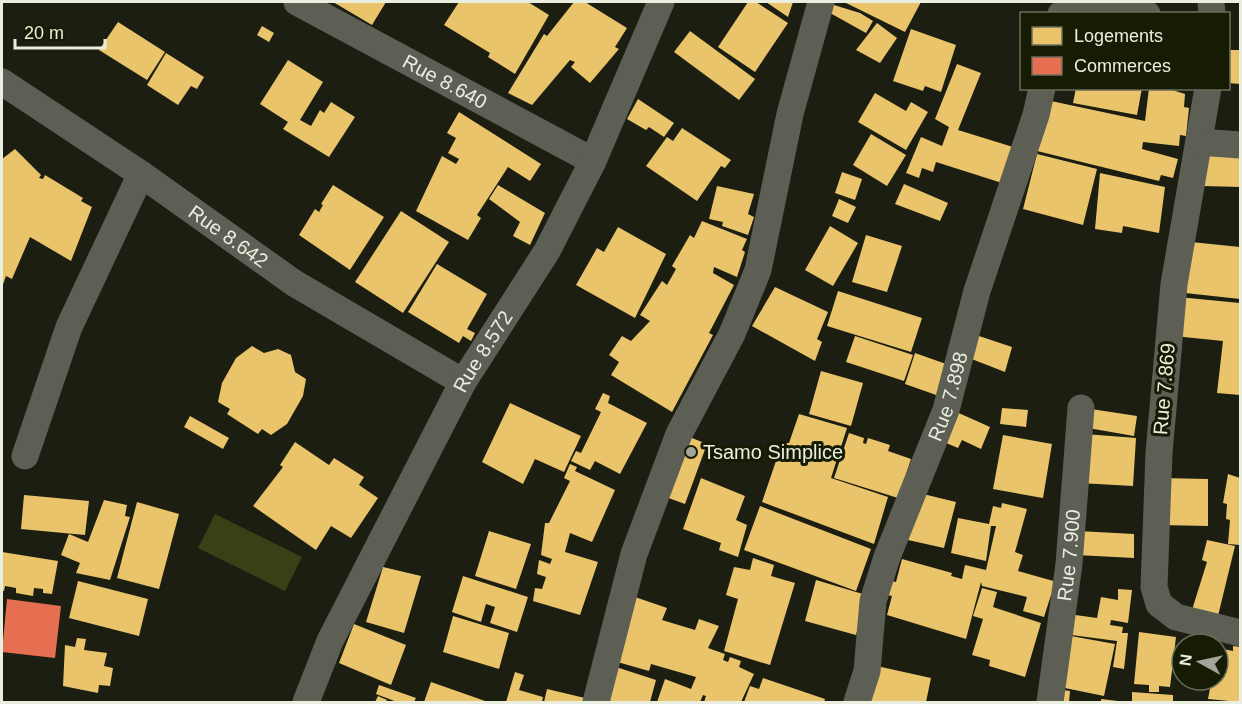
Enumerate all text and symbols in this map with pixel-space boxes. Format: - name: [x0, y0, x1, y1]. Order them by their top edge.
- scale bar: [15, 12, 105, 50]
- legend: [1020, 12, 1230, 90]
- text: 20 m: [24, 23, 64, 43]
- text: Logements: [1074, 26, 1163, 46]
- street label: Rue 8.640: [399, 50, 491, 113]
- text: Commerces: [1074, 56, 1171, 76]
- street label: Rue 8.642: [184, 201, 272, 272]
- street label: Rue 8.572: [449, 307, 517, 396]
- street label: Rue 7.869: [1149, 342, 1179, 436]
- street label: Rue 7.898: [924, 349, 972, 444]
- place label: Tsamo Simplice: [703, 441, 843, 463]
- marker: Tsamo Simplice: [684, 445, 698, 459]
- street label: Rue 7.900: [1053, 508, 1084, 603]
- north arrow: [1170, 632, 1230, 692]
- text: N: [1176, 653, 1195, 667]

